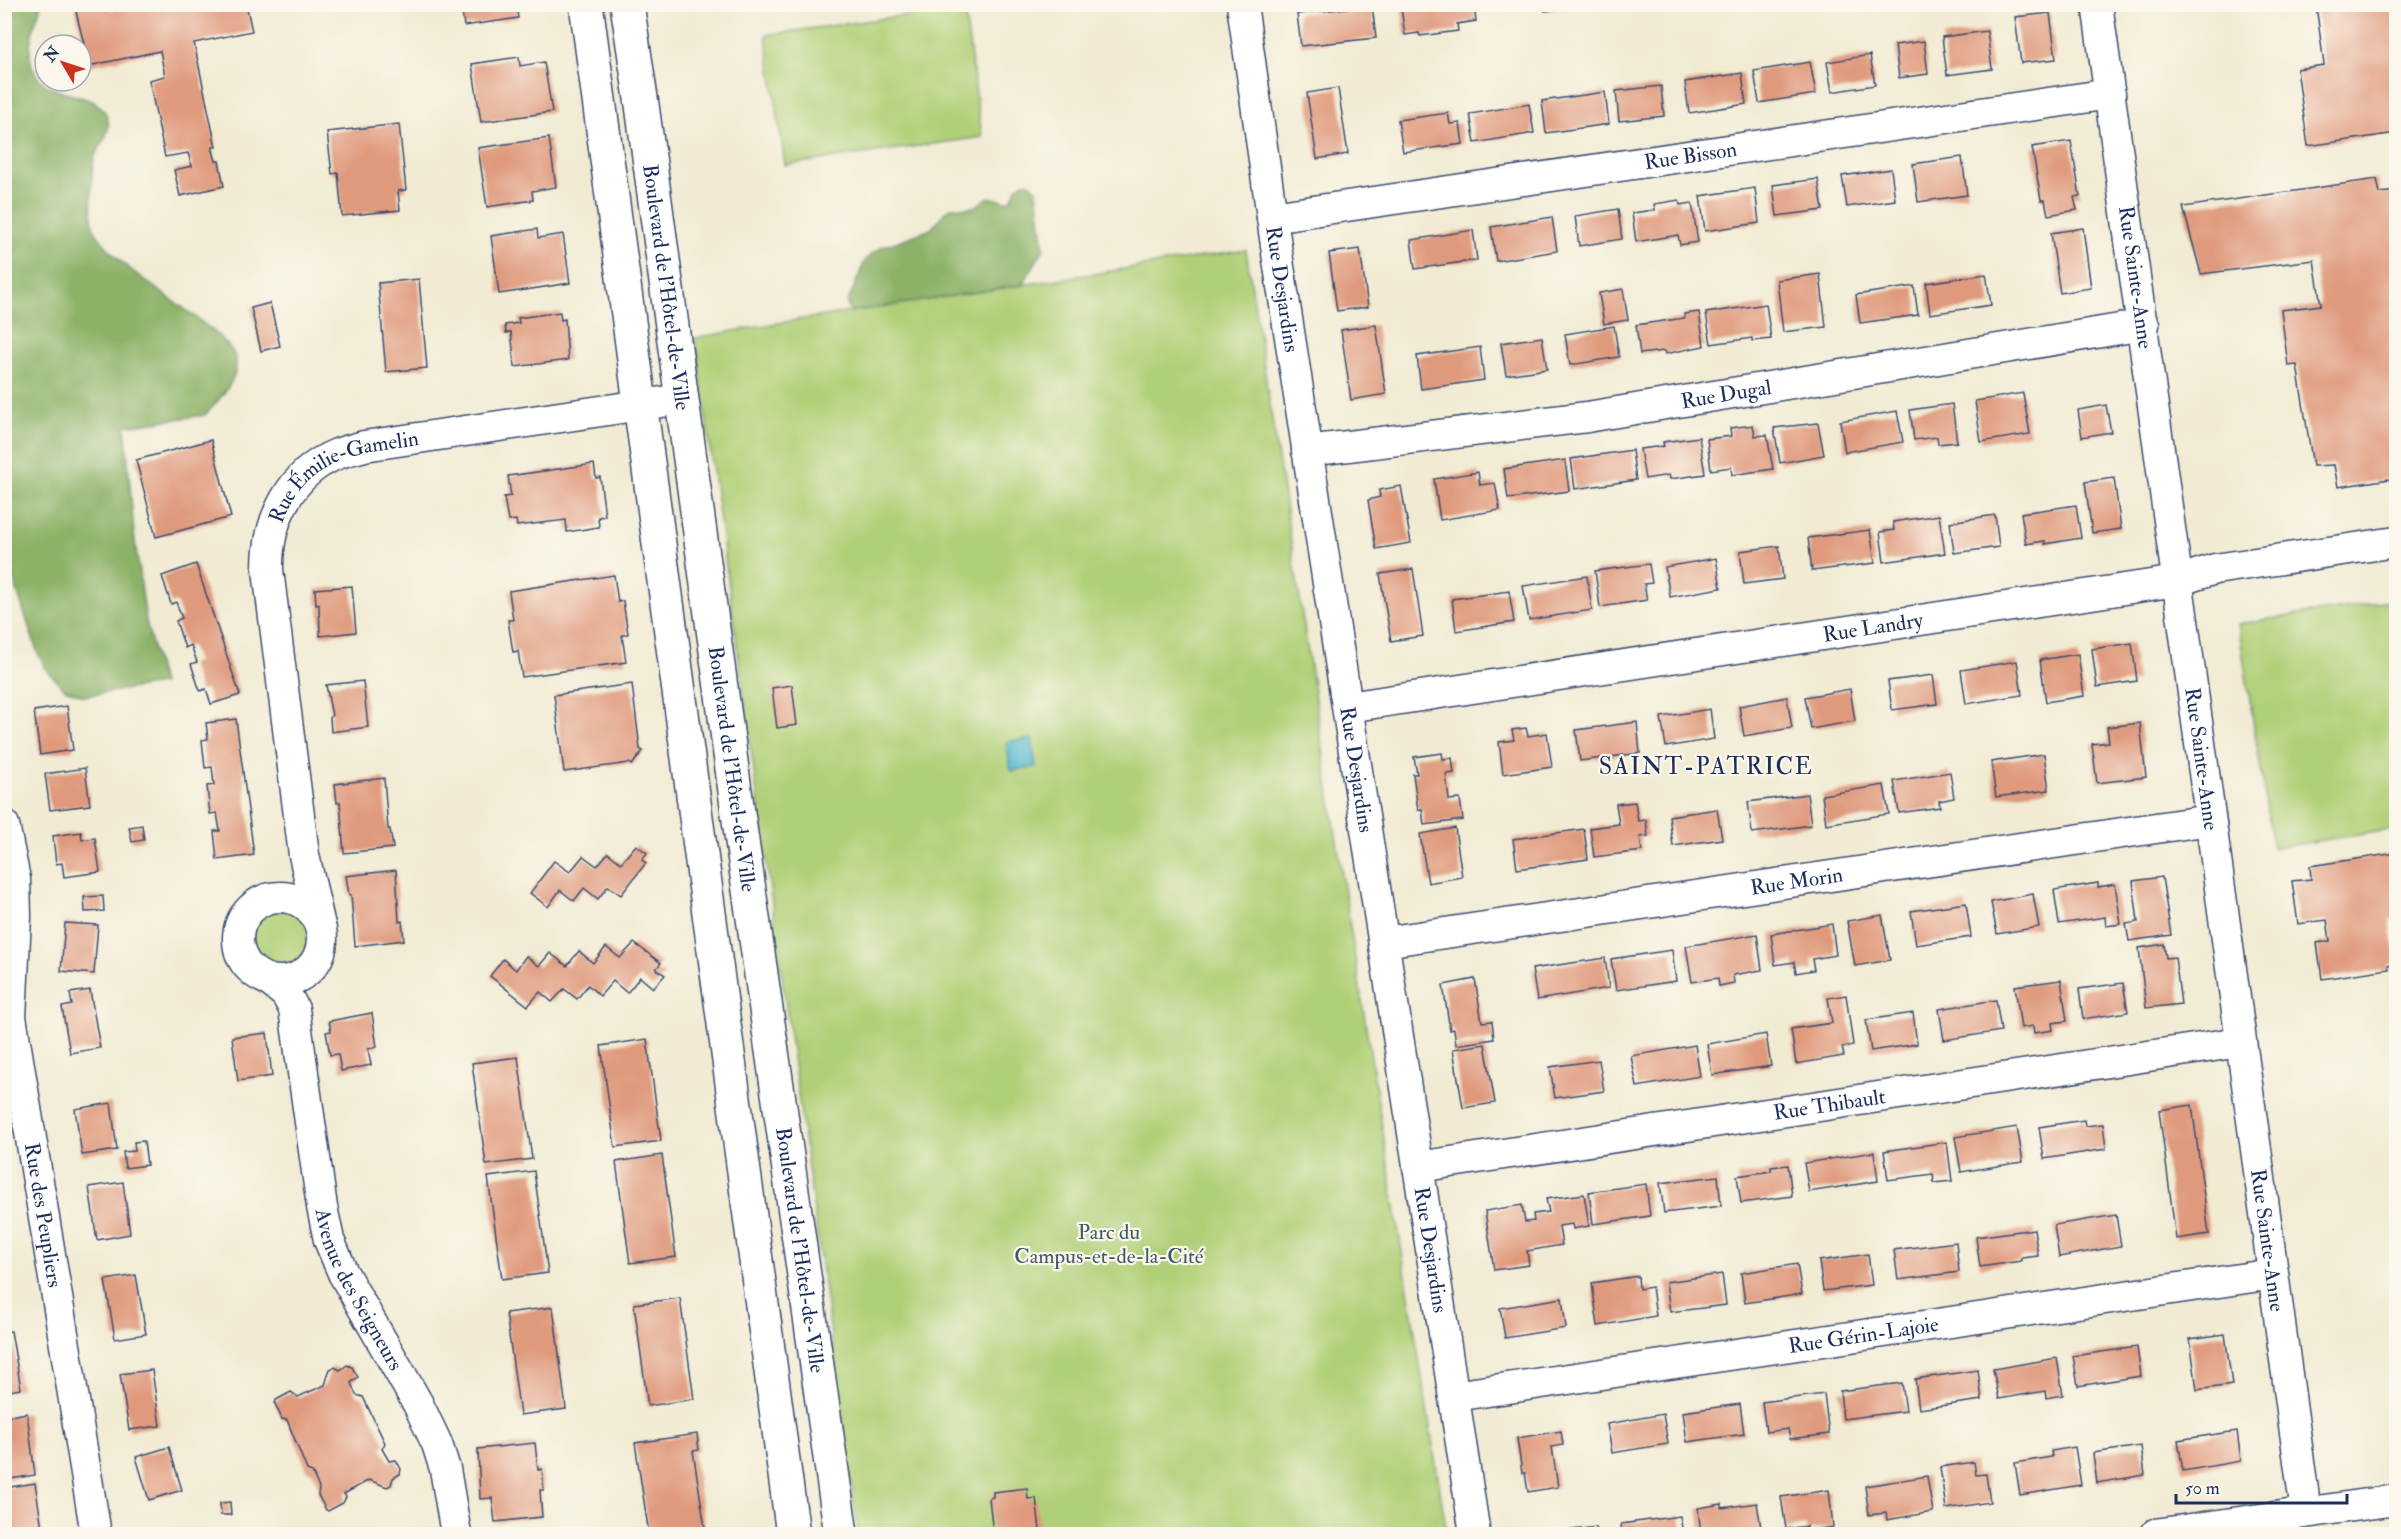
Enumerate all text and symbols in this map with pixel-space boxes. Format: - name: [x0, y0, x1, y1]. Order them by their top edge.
- north arrow: [33, 33, 93, 93]
- text: N: [39, 42, 65, 67]
- street label: Rue Bisson: [1642, 135, 1739, 176]
- street label: Boulevard de l'Hôtel-de-Ville: [637, 163, 697, 412]
- street label: Rue Sainte-Anne: [2113, 204, 2159, 351]
- street label: Rue Desjardins: [1260, 224, 1306, 354]
- street label: Rue Dugal: [1679, 373, 1774, 415]
- street label: Rue Émilie-Gamelin: [263, 425, 421, 527]
- street label: Rue Landry: [1821, 606, 1926, 648]
- street label: Boulevard de l'Hôtel-de-Ville: [702, 644, 763, 894]
- street label: Rue Sainte-Anne: [2179, 686, 2225, 832]
- street label: Rue Desjardins: [1334, 705, 1380, 834]
- district label: SAINT-PATRICE: [1599, 751, 1813, 782]
- street label: Rue Morin: [1748, 861, 1845, 901]
- street label: Rue Thibault: [1771, 1083, 1887, 1126]
- street label: Boulevard de l'Hôtel-de-Ville: [770, 1125, 831, 1375]
- street label: Rue des Peupliers: [18, 1141, 69, 1289]
- street label: Rue Sainte-Anne: [2245, 1167, 2291, 1314]
- street label: Rue Desjardins: [1408, 1185, 1454, 1315]
- street label: Avenue des Seigneurs: [309, 1205, 409, 1375]
- park label: Parc du Campus-et-de-la-Cité: [1014, 1219, 1204, 1270]
- street label: Rue Gérin-Lajoie: [1787, 1310, 1941, 1360]
- scale bar: [2176, 1467, 2347, 1505]
- text: 50 m: [2185, 1477, 2220, 1500]

